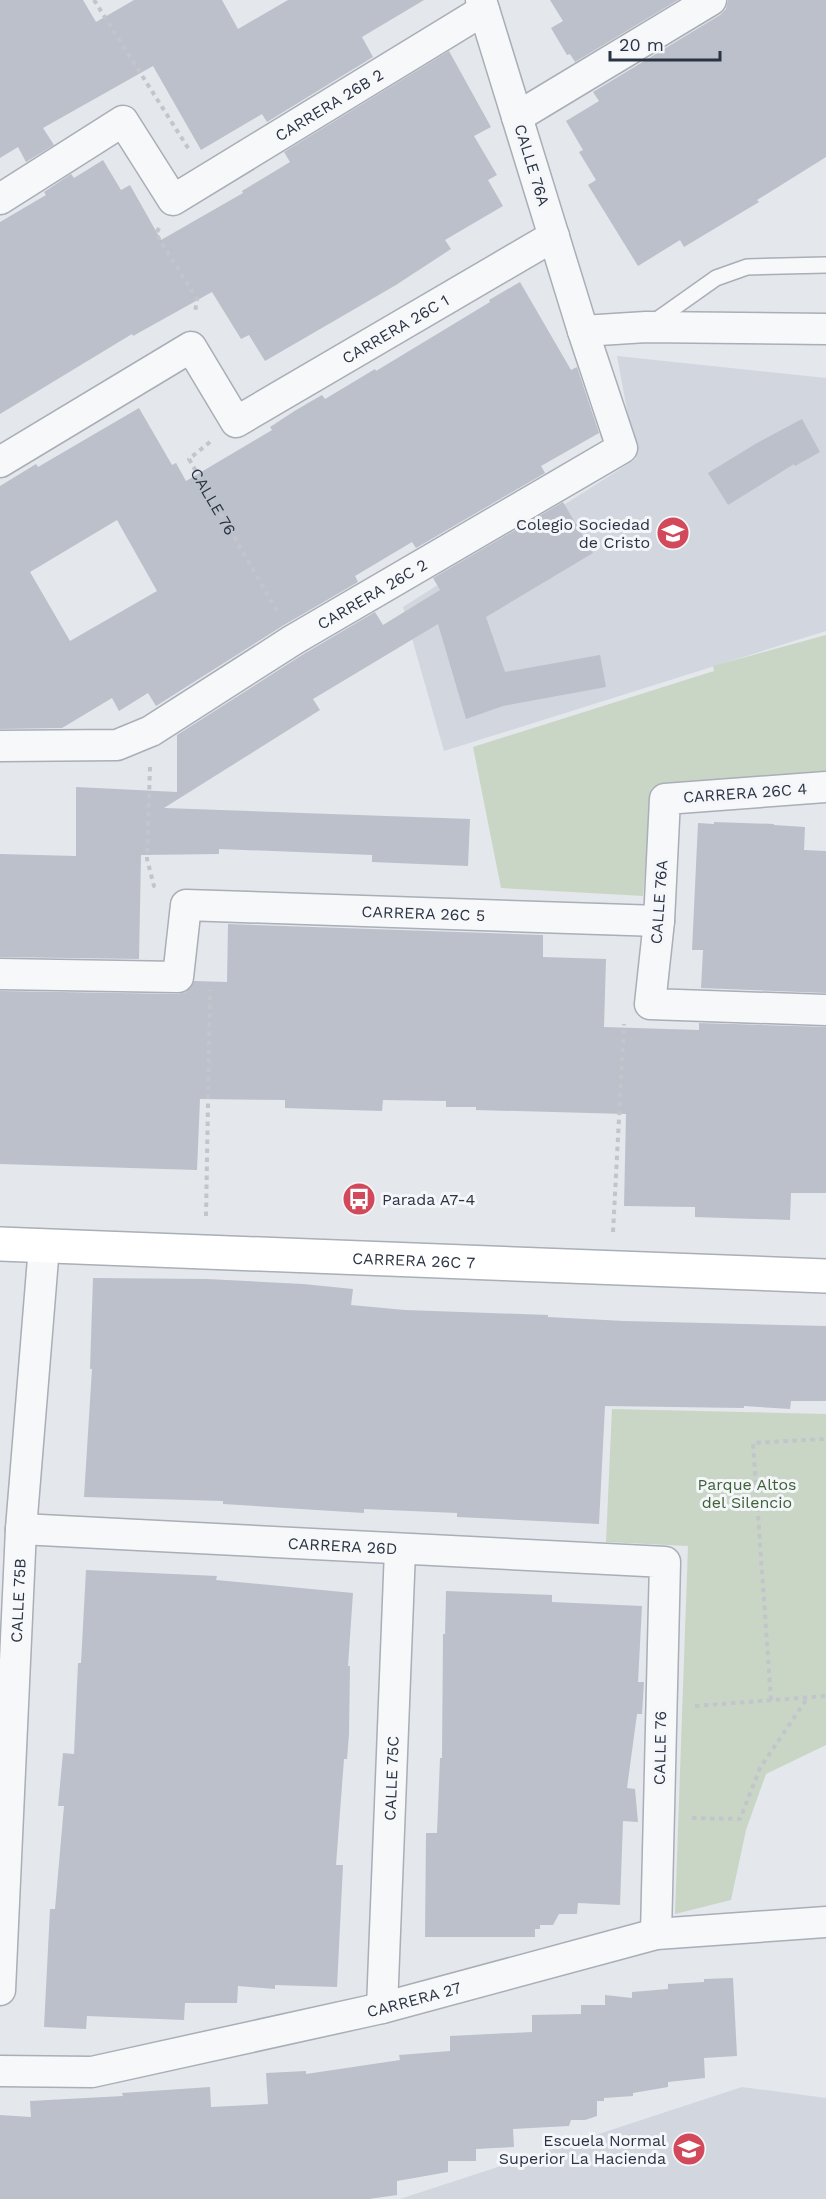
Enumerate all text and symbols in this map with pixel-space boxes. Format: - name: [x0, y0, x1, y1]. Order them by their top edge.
- scale bar: [610, 24, 720, 62]
- text: 20 m: [619, 34, 664, 55]
- street label: CARRERA 26B 2: [271, 64, 387, 145]
- street label: CALLE 76A: [511, 122, 554, 209]
- street label: CARRERA 26C 1: [339, 290, 452, 367]
- street label: CALLE 76: [187, 465, 240, 538]
- place label: Colegio Sociedad de Cristo: [516, 515, 650, 552]
- school or university icon: Colegio Sociedad de Cristo: [655, 515, 691, 551]
- street label: CARRERA 26C 2: [314, 554, 430, 633]
- street label: CARRERA 26C 4: [682, 779, 808, 807]
- street label: CALLE 76A: [647, 859, 671, 945]
- street label: CARRERA 26C 5: [361, 901, 486, 925]
- bus stop icon: Parada A7-4: [341, 1181, 377, 1217]
- place label: Parada A7-4: [382, 1190, 476, 1209]
- street label: CARRERA 26C 7: [352, 1248, 475, 1272]
- park label: Parque Altos del Silencio: [698, 1475, 796, 1512]
- street label: CARRERA 26D: [287, 1533, 398, 1558]
- street label: CALLE 75B: [6, 1558, 29, 1643]
- street label: CALLE 76: [650, 1711, 670, 1785]
- street label: CALLE 75C: [380, 1735, 402, 1821]
- street label: CARRERA 27: [365, 1978, 463, 2021]
- place label: Escuela Normal Superior La Hacienda: [499, 2131, 666, 2168]
- school or university icon: Escuela Normal Superior La Hacienda: [671, 2131, 707, 2167]

